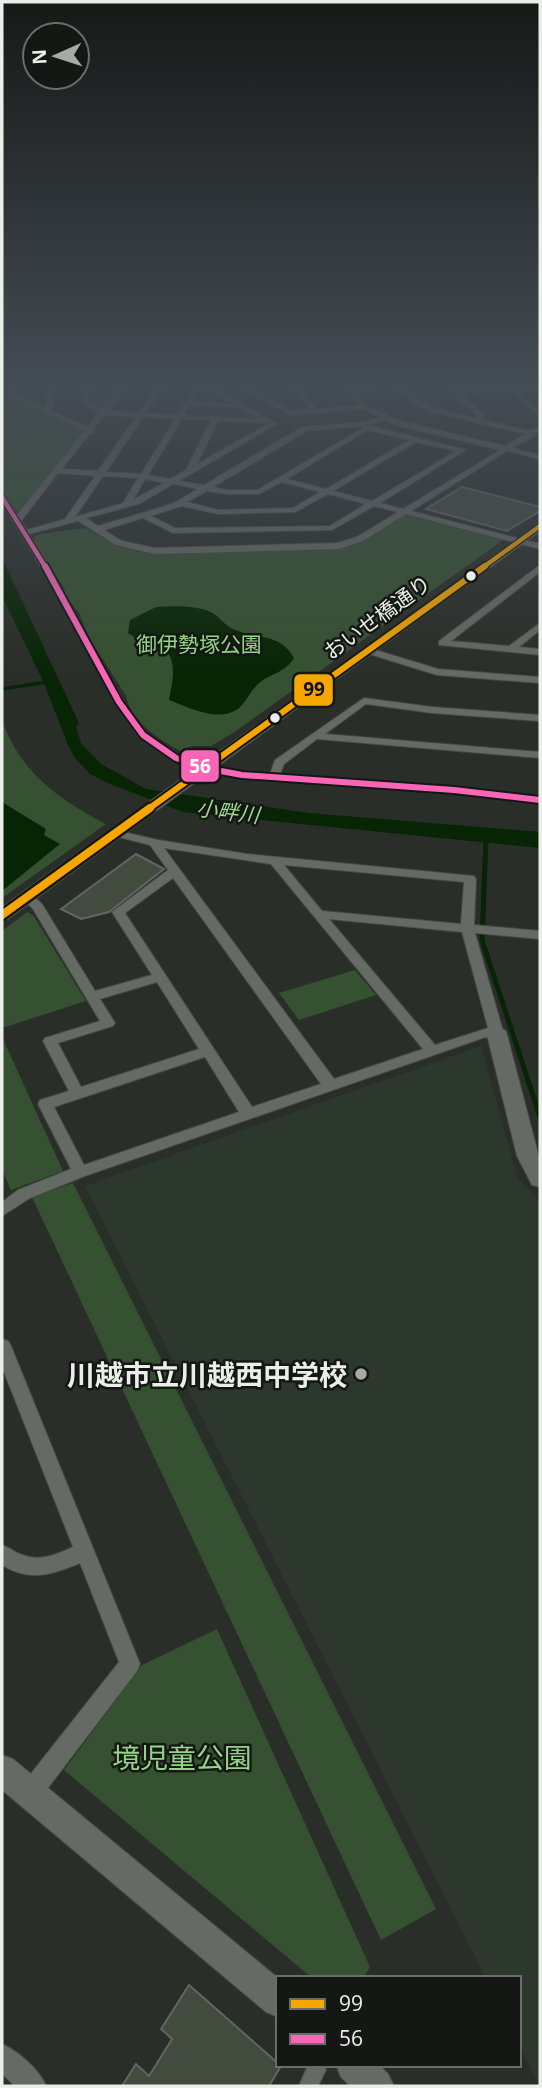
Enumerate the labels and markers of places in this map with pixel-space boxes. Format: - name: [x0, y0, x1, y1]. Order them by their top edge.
- unlabelled marker: [464, 569, 478, 583]
- unlabelled marker: [268, 711, 282, 725]
- place label: 川越市立川越西中学校: [67, 1355, 347, 1393]
- marker: 川越市立川越西中学校: [353, 1366, 369, 1382]

